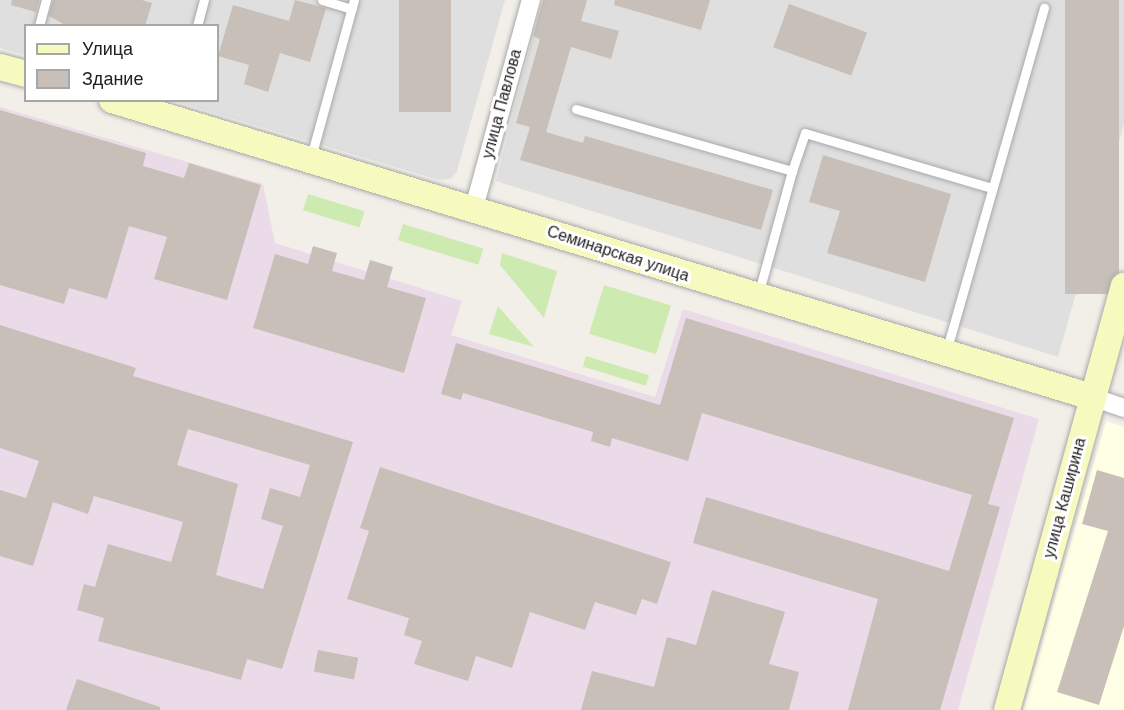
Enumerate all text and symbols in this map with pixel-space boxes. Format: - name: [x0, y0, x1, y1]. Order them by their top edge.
- legend: [24, 24, 219, 102]
- text: Улица: [82, 39, 133, 59]
- street label: улица Павлова: [478, 47, 526, 161]
- text: Здание: [82, 69, 143, 89]
- street label: Семинарская улица: [544, 222, 692, 286]
- street label: улица Каширина: [1040, 436, 1090, 560]

